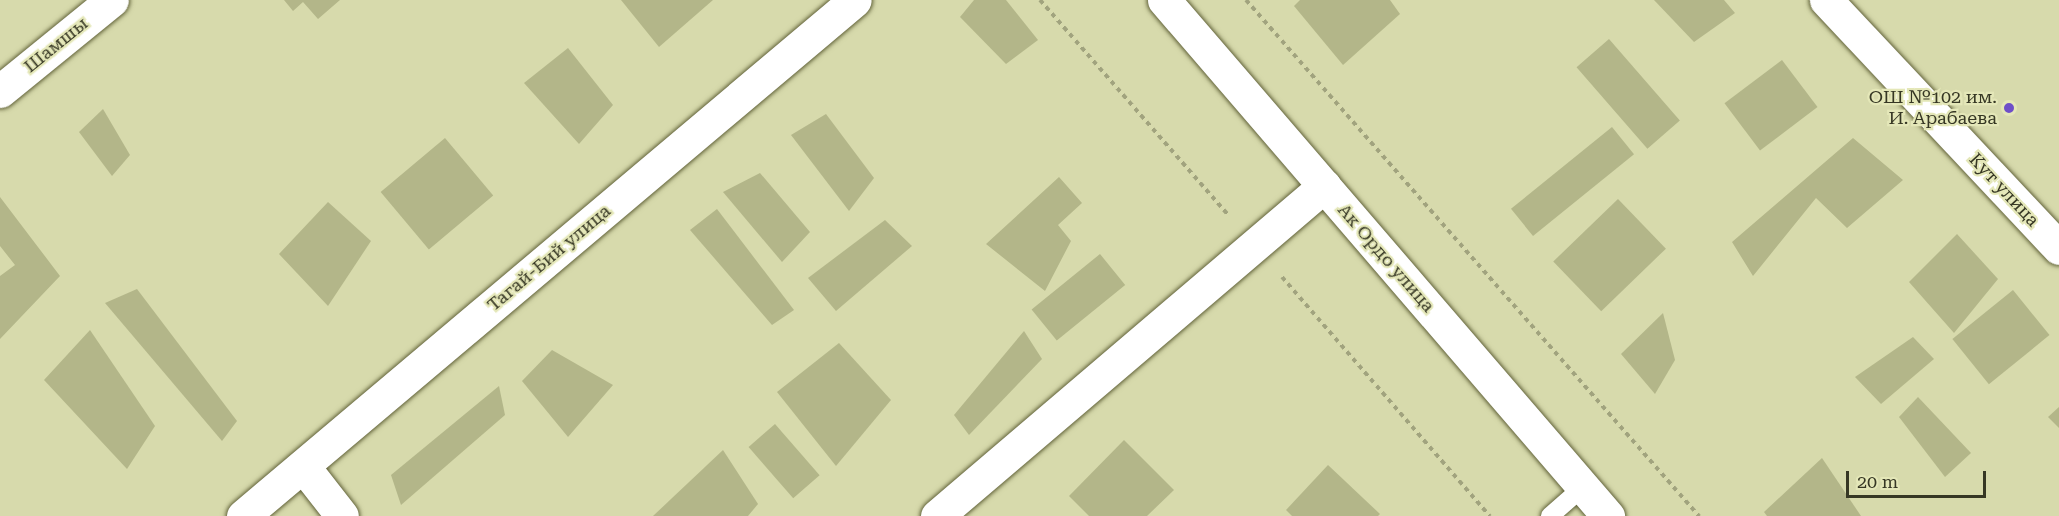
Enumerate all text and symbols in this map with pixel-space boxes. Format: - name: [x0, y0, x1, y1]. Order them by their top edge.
- street label: Шамшы: [20, 13, 92, 77]
- place label: ОШ №102 им. И. Арабаева: [1869, 87, 1997, 130]
- marker: ОШ №102 им. И. Арабаева: [2002, 101, 2016, 115]
- street label: Кут улица: [1965, 149, 2043, 231]
- street label: Ак Ордо улица: [1333, 199, 1439, 317]
- street label: Тагай-Бий улица: [483, 200, 615, 316]
- scale bar: [1849, 459, 1988, 497]
- text: 20 m: [1857, 471, 1898, 492]

